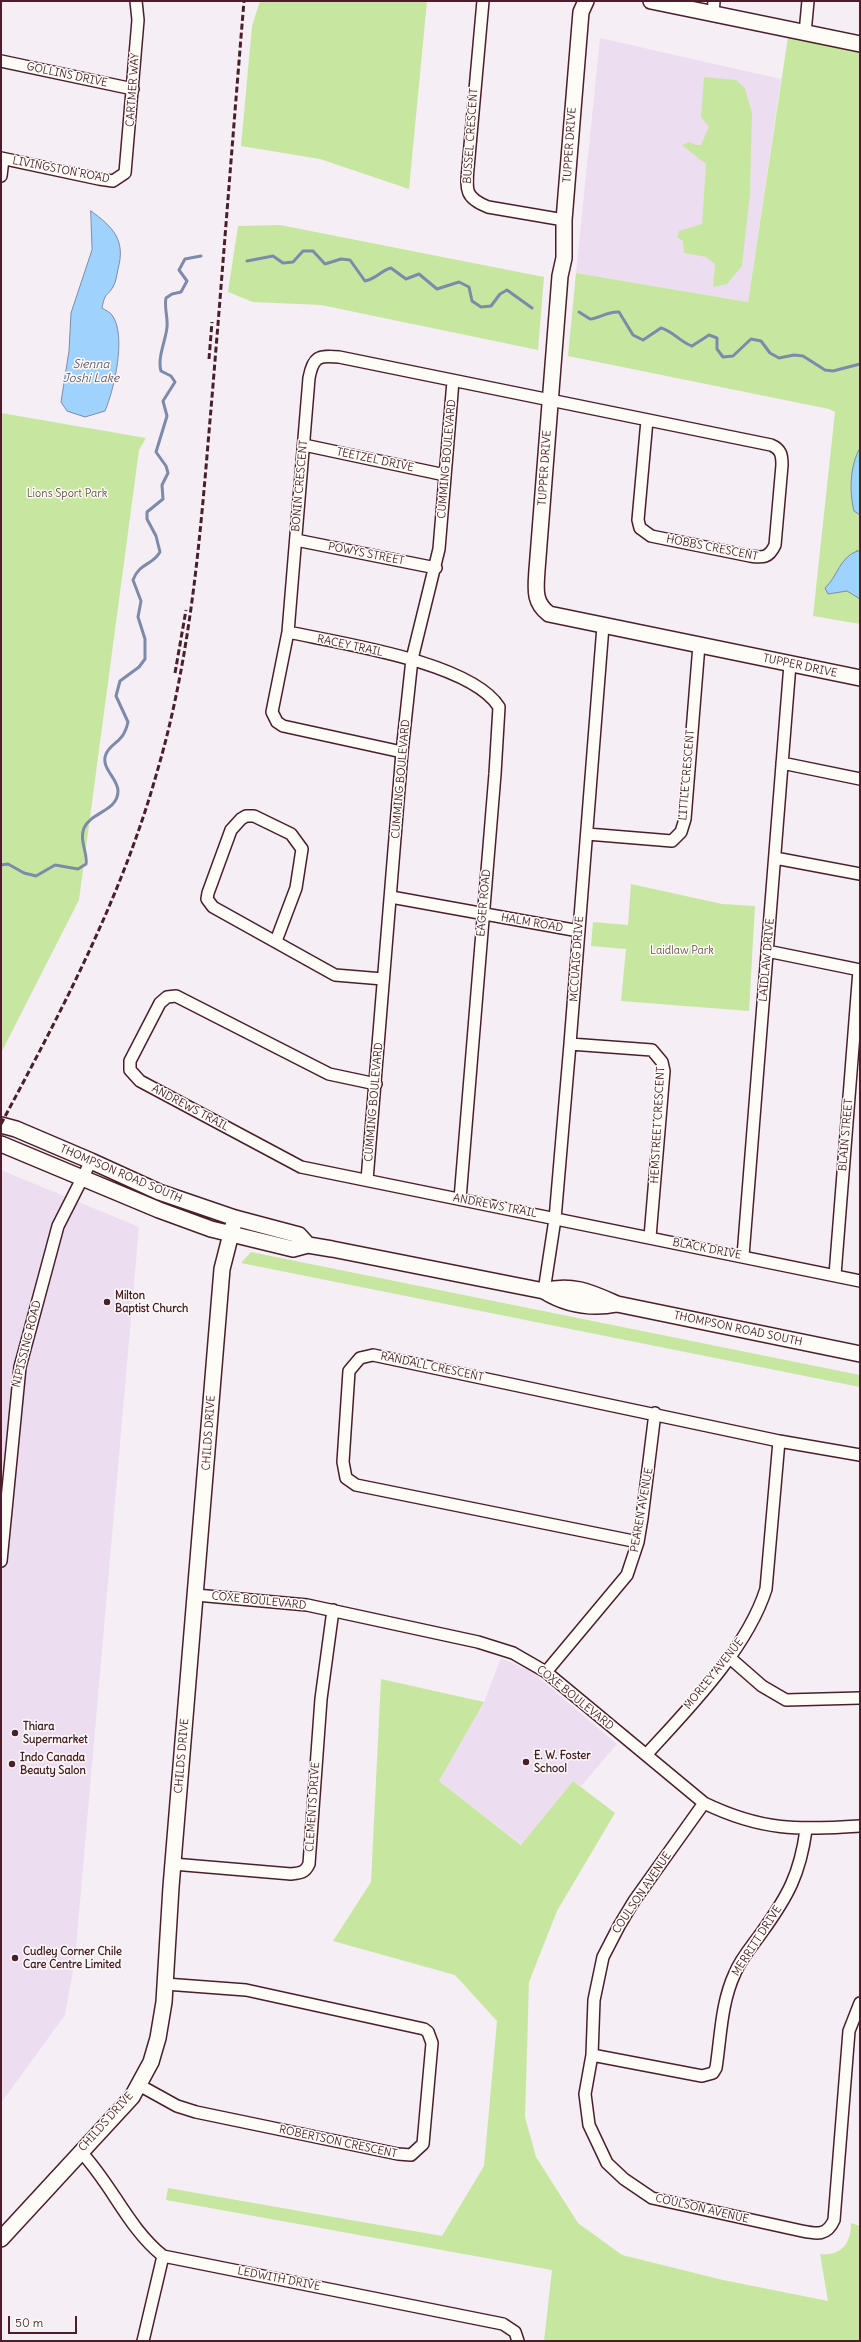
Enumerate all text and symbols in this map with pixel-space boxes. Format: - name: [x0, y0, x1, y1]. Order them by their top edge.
- street label: CARTMER WAY: [124, 53, 142, 127]
- street label: GOLLINS DRIVE: [25, 60, 109, 90]
- street label: BUSSEL CRESCENT: [461, 88, 481, 184]
- street label: TUPPER DRIVE: [561, 107, 579, 183]
- street label: LIVINGSTON ROAD: [11, 154, 111, 186]
- water label: Sienna Joshi Lake: [63, 358, 119, 386]
- street label: CUMMING BOULEVARD: [435, 399, 459, 519]
- street label: TUPPER DRIVE: [536, 430, 554, 506]
- street label: BONIN CRESCENT: [289, 440, 311, 532]
- street label: TEETZEL DRIVE: [335, 445, 415, 475]
- park label: Lions Sport Park: [27, 487, 107, 501]
- street label: HOBBS CRESCENT: [665, 533, 759, 563]
- street label: POWYS STREET: [327, 540, 405, 568]
- street label: RACEY TRAIL: [316, 633, 384, 659]
- street label: TUPPER DRIVE: [762, 652, 838, 680]
- street label: CUMMING BOULEVARD: [389, 719, 413, 839]
- street label: LITTLE CRESCENT: [676, 729, 698, 821]
- street label: EAGER ROAD: [474, 869, 494, 937]
- street label: HALM ROAD: [500, 911, 564, 935]
- street label: MCCUAIG DRIVE: [567, 916, 587, 1002]
- street label: LAIDLAW DRIVE: [757, 918, 777, 1002]
- park label: Laidlaw Park: [650, 944, 714, 958]
- street label: CUMMING BOULEVARD: [362, 1042, 386, 1162]
- street label: HEMSTREET CRESCENT: [648, 1066, 668, 1184]
- street label: ANDREWS TRAIL: [149, 1082, 231, 1134]
- street label: BLAIN STREET: [836, 1098, 856, 1172]
- street label: THOMPSON ROAD SOUTH: [58, 1142, 184, 1206]
- street label: ANDREWS TRAIL: [452, 1191, 538, 1221]
- street label: BLACK DRIVE: [671, 1236, 743, 1262]
- place label: Milton Baptist Church: [115, 1289, 188, 1315]
- marker: Milton Baptist Church: [102, 1297, 112, 1307]
- street label: NIPISSING ROAD: [10, 1299, 44, 1389]
- street label: THOMPSON ROAD SOUTH: [672, 1309, 804, 1349]
- street label: RANDALL CRESCENT: [379, 1350, 485, 1384]
- street label: CHILDS DRIVE: [200, 1395, 218, 1471]
- street label: PEAREN AVENUE: [628, 1467, 656, 1553]
- street label: COXE BOULEVARD: [211, 1589, 307, 1613]
- street label: MORLEY AVENUE: [681, 1636, 747, 1712]
- street label: COXE BOULEVARD: [534, 1663, 616, 1733]
- street label: CHILDS DRIVE: [172, 1718, 192, 1794]
- place label: Thiara Supermarket: [23, 1720, 88, 1746]
- marker: Thiara Supermarket: [10, 1728, 20, 1738]
- place label: E. W. Foster School: [534, 1749, 591, 1775]
- place label: Indo Canada Beauty Salon: [20, 1751, 86, 1777]
- marker: E. W. Foster School: [521, 1757, 531, 1767]
- marker: Indo Canada Beauty Salon: [7, 1759, 17, 1769]
- street label: CLEMENTS DRIVE: [303, 1762, 323, 1852]
- street label: COULSON AVENUE: [610, 1850, 674, 1936]
- street label: MERRITT DRIVE: [729, 1903, 785, 1979]
- place label: Cudley Corner Chile Care Centre Limited: [23, 1945, 122, 1971]
- marker: Cudley Corner Chile Care Centre Limited: [10, 1953, 20, 1963]
- street label: CHILDS DRIVE: [76, 2090, 136, 2154]
- street label: ROBERTSON CRESCENT: [278, 2123, 398, 2161]
- street label: COULSON AVENUE: [654, 2192, 750, 2226]
- street label: LEDWITH DRIVE: [236, 2264, 322, 2294]
- scale bar: [10, 2308, 79, 2334]
- text: 50 m: [15, 2315, 43, 2330]

